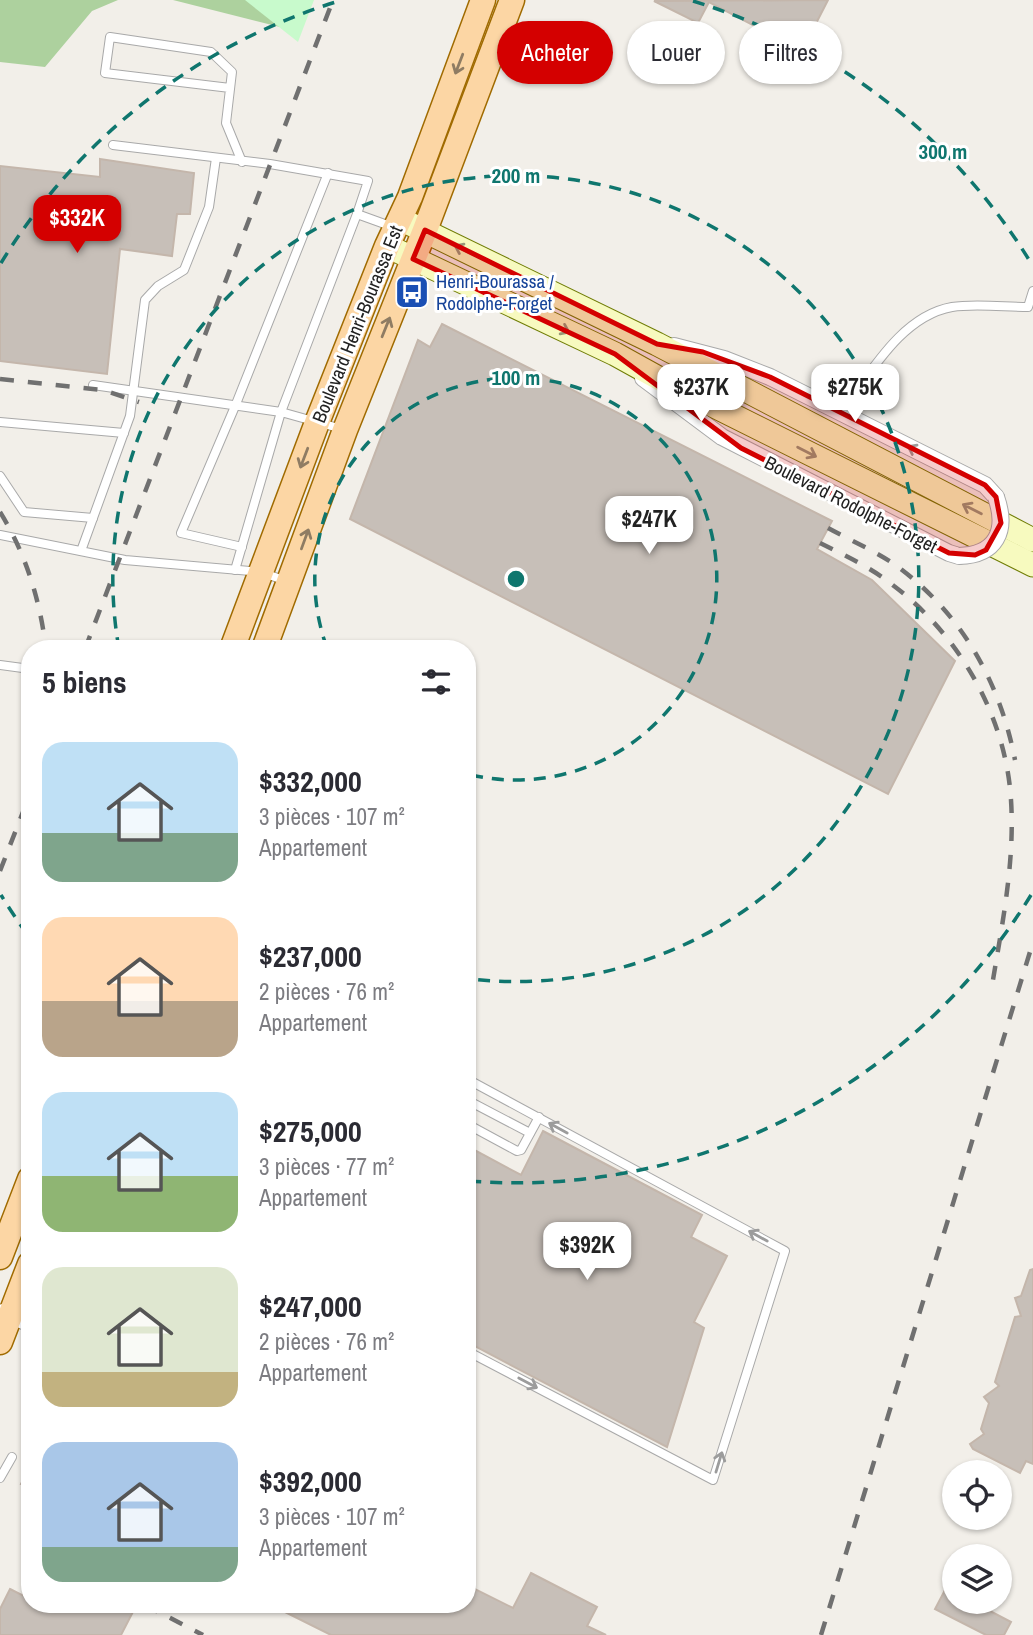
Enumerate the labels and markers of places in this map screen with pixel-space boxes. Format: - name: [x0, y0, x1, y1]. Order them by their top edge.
- pin: $332K: [28, 196, 126, 255]
- place label: Henri-Bourassa / Rodolphe-Forget: [436, 268, 554, 316]
- bus stop icon: Henri-Bourassa / Rodolphe-Forget: [393, 273, 431, 311]
- pin: $237K: [652, 364, 750, 424]
- pin: $275K: [806, 364, 904, 424]
- pin: $247K: [600, 496, 698, 556]
- centre of rings: [504, 567, 528, 591]
- pin: $392K: [538, 1222, 636, 1282]

